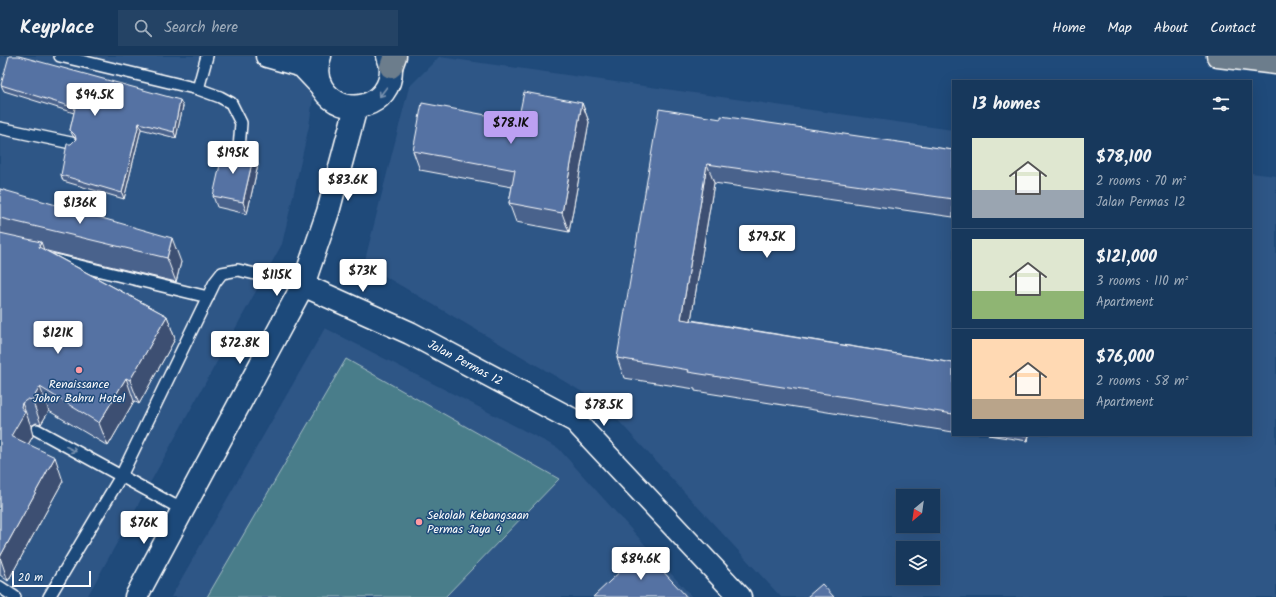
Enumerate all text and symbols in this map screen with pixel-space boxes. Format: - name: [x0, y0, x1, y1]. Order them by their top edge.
- search box: [118, 10, 398, 46]
- text: Keyplace: [20, 13, 94, 43]
- text: Search here: [164, 16, 238, 40]
- icon: search: [132, 17, 154, 39]
- text: Home: [1052, 17, 1086, 39]
- text: Map: [1108, 17, 1132, 39]
- text: About: [1154, 17, 1188, 39]
- text: Contact: [1210, 17, 1256, 39]
- pin: $94.5K: [62, 83, 128, 117]
- text: $94.5K: [76, 85, 114, 106]
- one-way arrow: [378, 87, 387, 98]
- text: 13 homes: [972, 91, 1040, 118]
- icon: filters: [1210, 93, 1232, 115]
- pin: $78.1K: [478, 111, 544, 145]
- text: $78.1K: [493, 113, 529, 134]
- pin: $195K: [205, 141, 261, 175]
- text: $195K: [217, 143, 249, 164]
- text: $78,100: [1096, 144, 1151, 171]
- icon: home: [1004, 154, 1052, 202]
- pin: $83.6K: [315, 168, 381, 202]
- text: $83.6K: [328, 170, 368, 191]
- text: 2 rooms · 70 m²: [1096, 171, 1186, 192]
- pin: $136K: [52, 191, 108, 225]
- text: Jalan Permas 12: [1096, 192, 1186, 213]
- text: $136K: [63, 193, 97, 214]
- pin: $79.5K: [734, 225, 800, 259]
- text: $79.5K: [748, 227, 786, 248]
- text: $121,000: [1096, 244, 1157, 271]
- icon: home: [1004, 255, 1052, 303]
- pin: $73K: [339, 259, 387, 293]
- text: $73K: [349, 261, 377, 282]
- pin: $115K: [249, 263, 305, 297]
- text: $115K: [262, 265, 292, 286]
- text: 3 rooms · 110 m²: [1096, 271, 1188, 292]
- text: Apartment: [1096, 292, 1154, 313]
- pin: $121K: [30, 321, 86, 355]
- text: $121K: [43, 323, 73, 344]
- pin: $72.8K: [207, 331, 273, 365]
- text: $72.8K: [220, 333, 260, 354]
- street label: Jalan Permas 12: [424, 335, 506, 391]
- text: $76,000: [1096, 344, 1154, 371]
- icon: home: [1004, 355, 1052, 403]
- marker: Renaissance Johor Bahru Hotel: [74, 365, 84, 375]
- text: 2 rooms · 58 m²: [1096, 371, 1189, 392]
- place label: Renaissance Johor Bahru Hotel: [33, 375, 125, 408]
- text: Apartment: [1096, 392, 1154, 413]
- pin: $78.5K: [571, 393, 637, 427]
- text: $78.5K: [585, 395, 624, 416]
- one-way arrow: [65, 446, 77, 453]
- north arrow: [896, 489, 940, 533]
- map controls: [896, 489, 940, 585]
- place label: Sekolah Kebangsaan Permas Jaya 4: [427, 506, 529, 539]
- pin: $76K: [120, 511, 168, 545]
- text: $76K: [130, 513, 158, 534]
- marker: Sekolah Kebangsaan Permas Jaya 4: [414, 517, 424, 527]
- button: layers: [896, 541, 940, 585]
- pin: $84.6K: [608, 547, 674, 581]
- text: $84.6K: [621, 549, 661, 570]
- scale bar: [12, 569, 91, 588]
- text: 20 m: [18, 569, 43, 587]

